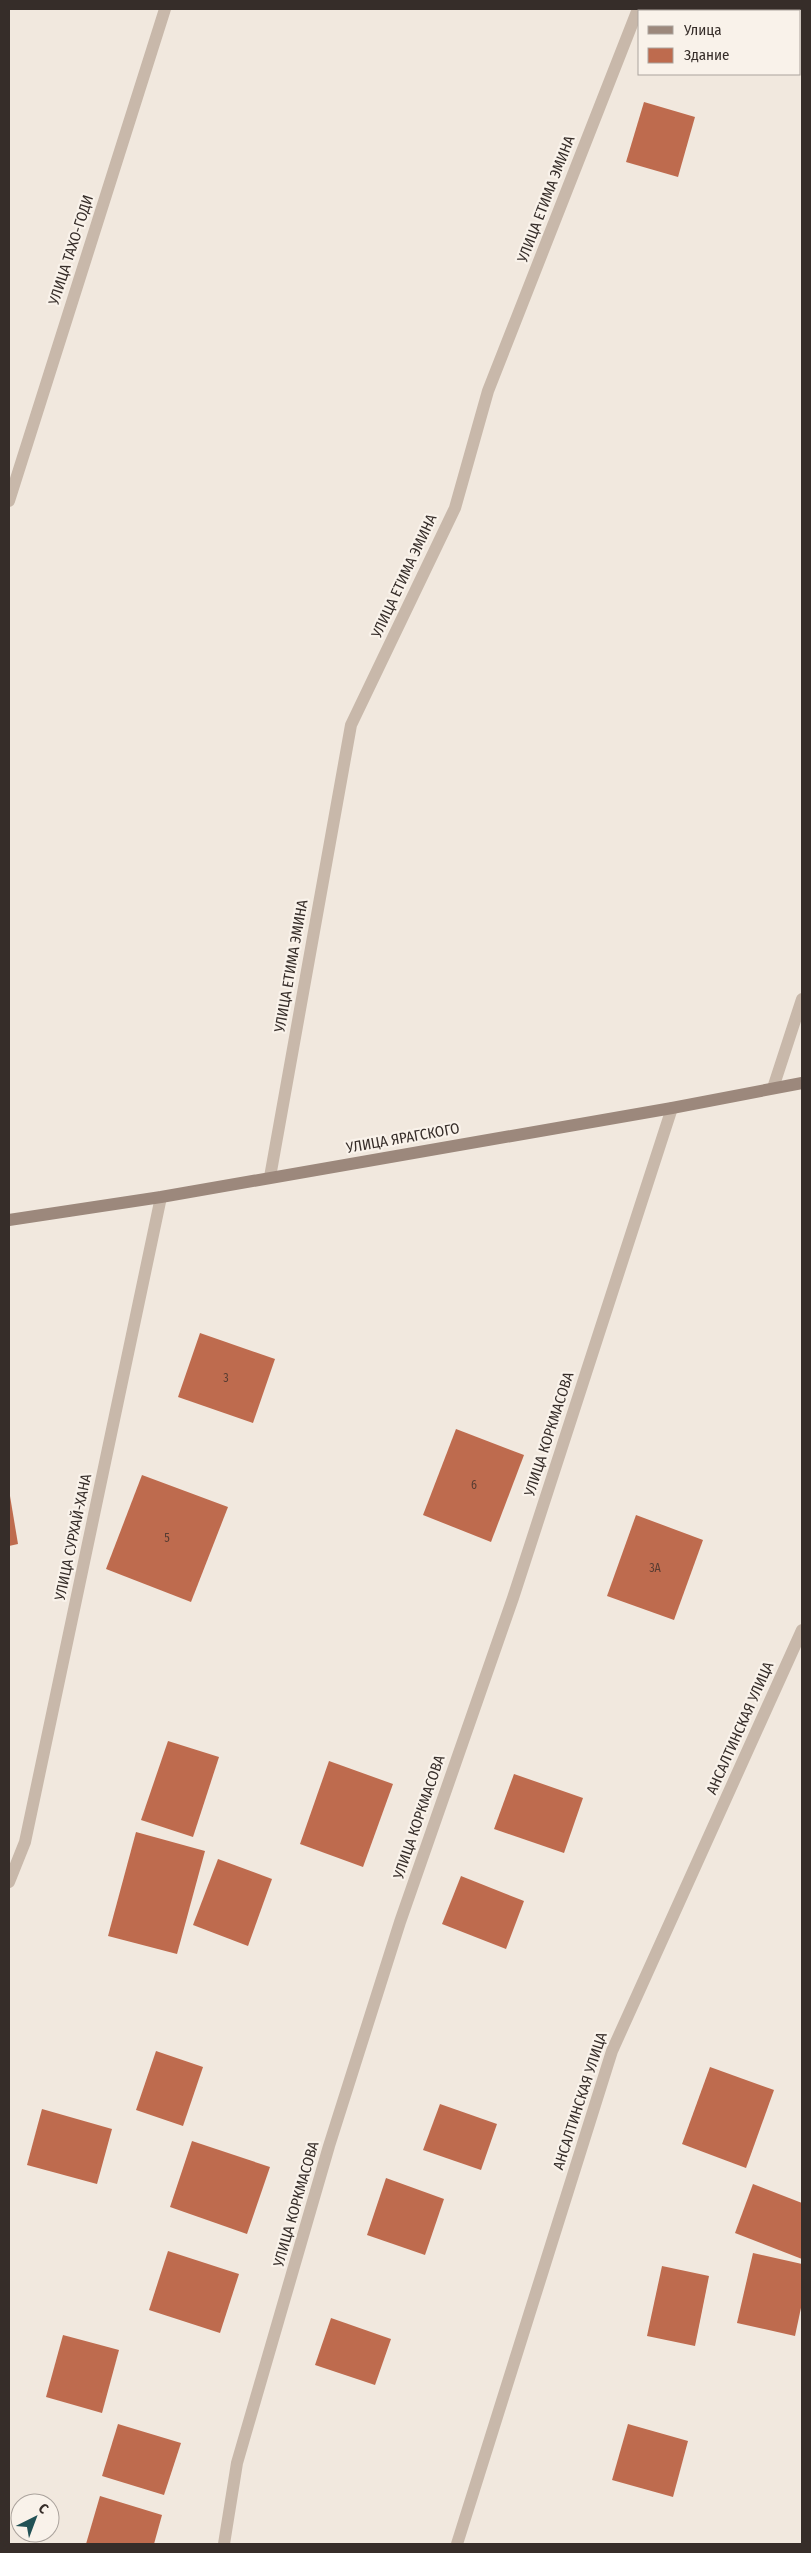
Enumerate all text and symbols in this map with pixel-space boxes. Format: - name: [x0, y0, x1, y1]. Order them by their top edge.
- legend: [638, 10, 801, 75]
- text: Улица: [683, 21, 722, 39]
- text: Здание: [684, 46, 730, 64]
- street label: УЛИЦА ЕТИМА ЭМИНА: [513, 133, 579, 266]
- street label: УЛИЦА ТАХО-ГОДИ: [44, 193, 97, 308]
- street label: УЛИЦА ЕТИМА ЭМИНА: [367, 511, 441, 642]
- street label: УЛИЦА ЕТИМА ЭМИНА: [270, 898, 312, 1035]
- street label: УЛИЦА ЯРАГСКОГО: [344, 1119, 461, 1157]
- street label: УЛИЦА КОРКМАСОВА: [520, 1369, 578, 1499]
- house number: 3: [223, 1371, 229, 1385]
- street label: УЛИЦА СУРХАЙ-ХАНА: [51, 1472, 95, 1603]
- house number: 6: [471, 1478, 477, 1492]
- house number: 5: [164, 1531, 170, 1545]
- house number: 3А: [649, 1561, 662, 1575]
- street label: АНСАЛТИНСКАЯ УЛИЦА: [703, 1659, 777, 1797]
- street label: УЛИЦА КОРКМАСОВА: [389, 1753, 449, 1882]
- street label: АНСАЛТИНСКАЯ УЛИЦА: [549, 2030, 611, 2172]
- street label: УЛИЦА КОРКМАСОВА: [269, 2139, 323, 2270]
- north arrow: [10, 2493, 60, 2543]
- text: С: [35, 2500, 52, 2518]

